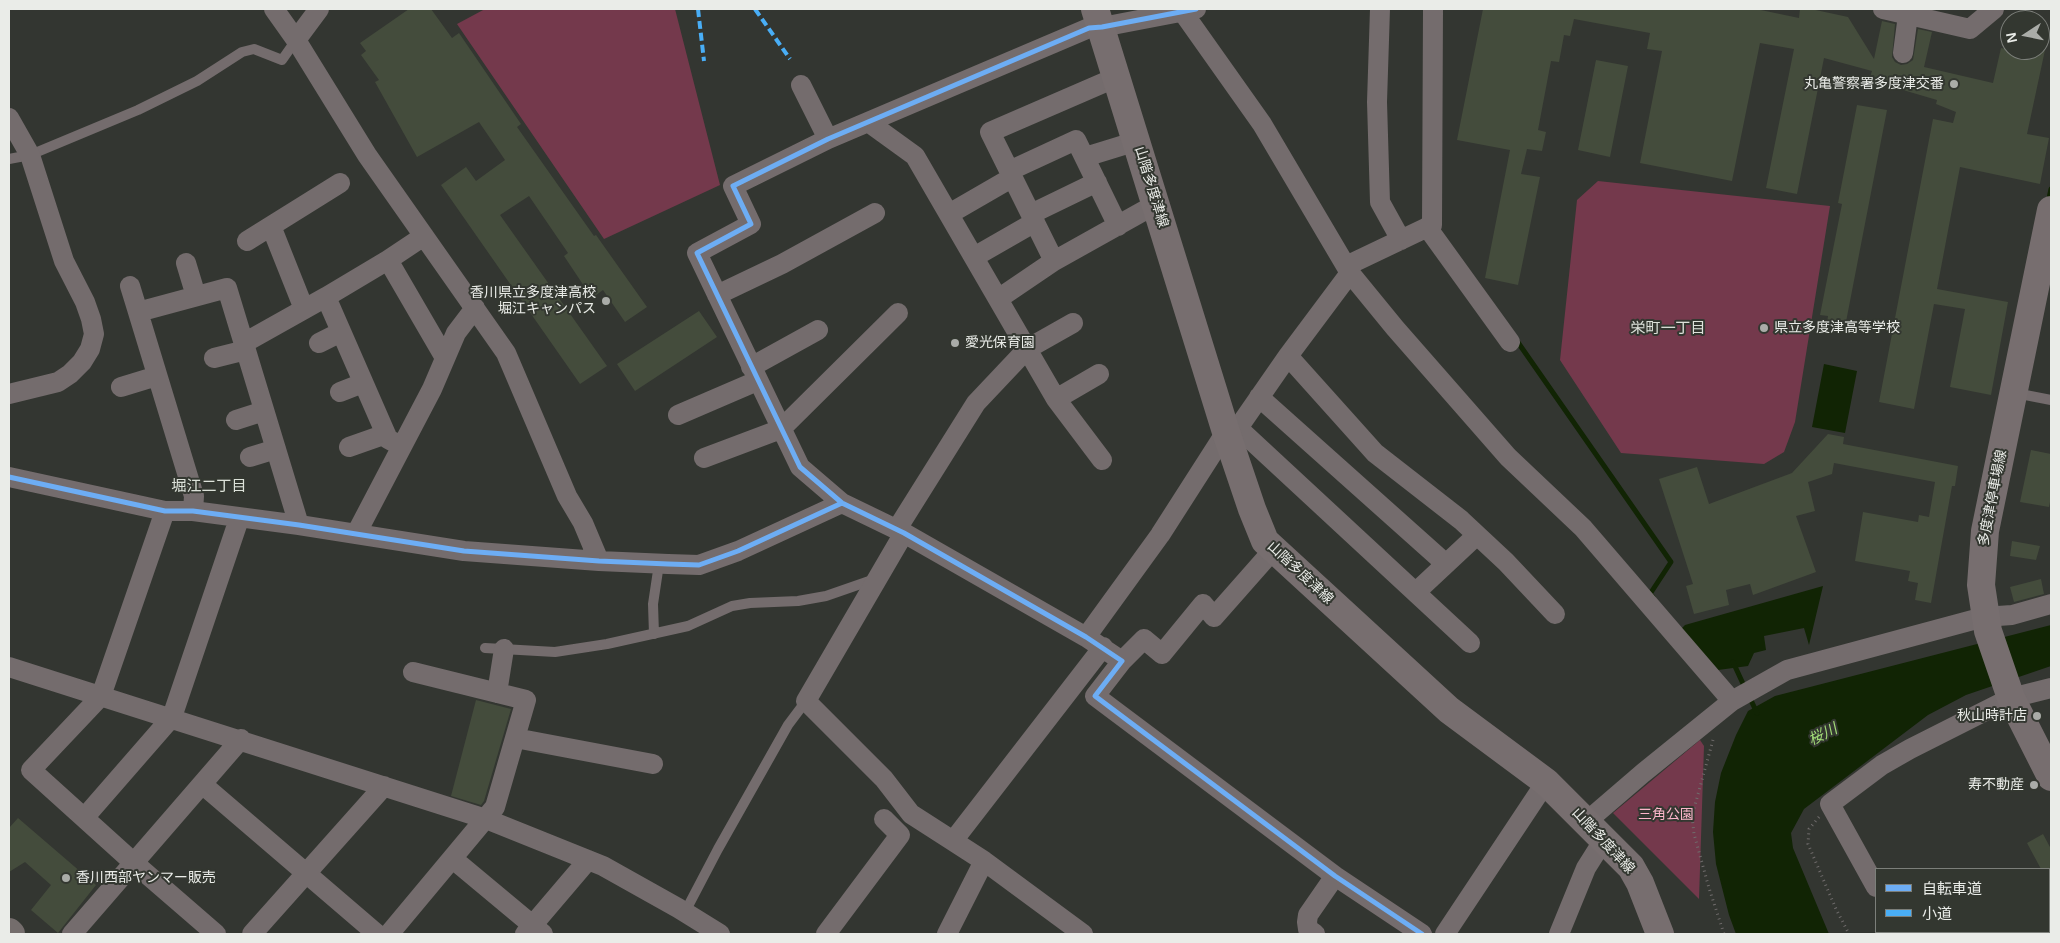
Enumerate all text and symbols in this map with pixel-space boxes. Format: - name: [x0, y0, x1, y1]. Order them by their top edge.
- north arrow: [2000, 10, 2050, 60]
- text: N: [2002, 31, 2020, 44]
- place label: 丸亀警察署多度津交番: [1804, 76, 1944, 92]
- marker: 丸亀警察署多度津交番: [1948, 78, 1960, 90]
- street label: 山階多度津線: [1131, 144, 1171, 230]
- place label: 香川県立多度津高校 堀江キャンパス: [470, 285, 596, 318]
- marker: 香川県立多度津高校 堀江キャンパス: [600, 295, 612, 307]
- district label: 栄町一丁目: [1631, 320, 1705, 338]
- place label: 県立多度津高等学校: [1774, 320, 1900, 336]
- marker: 県立多度津高等学校: [1758, 322, 1770, 334]
- place label: 愛光保育園: [965, 335, 1035, 351]
- marker: 愛光保育園: [949, 337, 961, 349]
- street label: 多度津停車場線: [1975, 448, 2011, 548]
- district label: 堀江二丁目: [172, 478, 246, 496]
- street label: 山階多度津線: [1264, 538, 1336, 608]
- place label: 秋山時計店: [1957, 708, 2027, 724]
- marker: 秋山時計店: [2031, 710, 2043, 722]
- water label: 桜川: [1806, 720, 1840, 750]
- place label: 寿不動産: [1968, 777, 2024, 793]
- marker: 寿不動産: [2028, 779, 2040, 791]
- street label: 山階多度津線: [1568, 805, 1638, 877]
- park label: 三角公園: [1638, 807, 1694, 823]
- legend: [1875, 868, 2050, 933]
- place label: 香川西部ヤンマー販売: [76, 870, 216, 886]
- marker: 香川西部ヤンマー販売: [60, 872, 72, 884]
- text: 自転車道: [1922, 880, 1982, 897]
- text: 小道: [1922, 905, 1952, 922]

